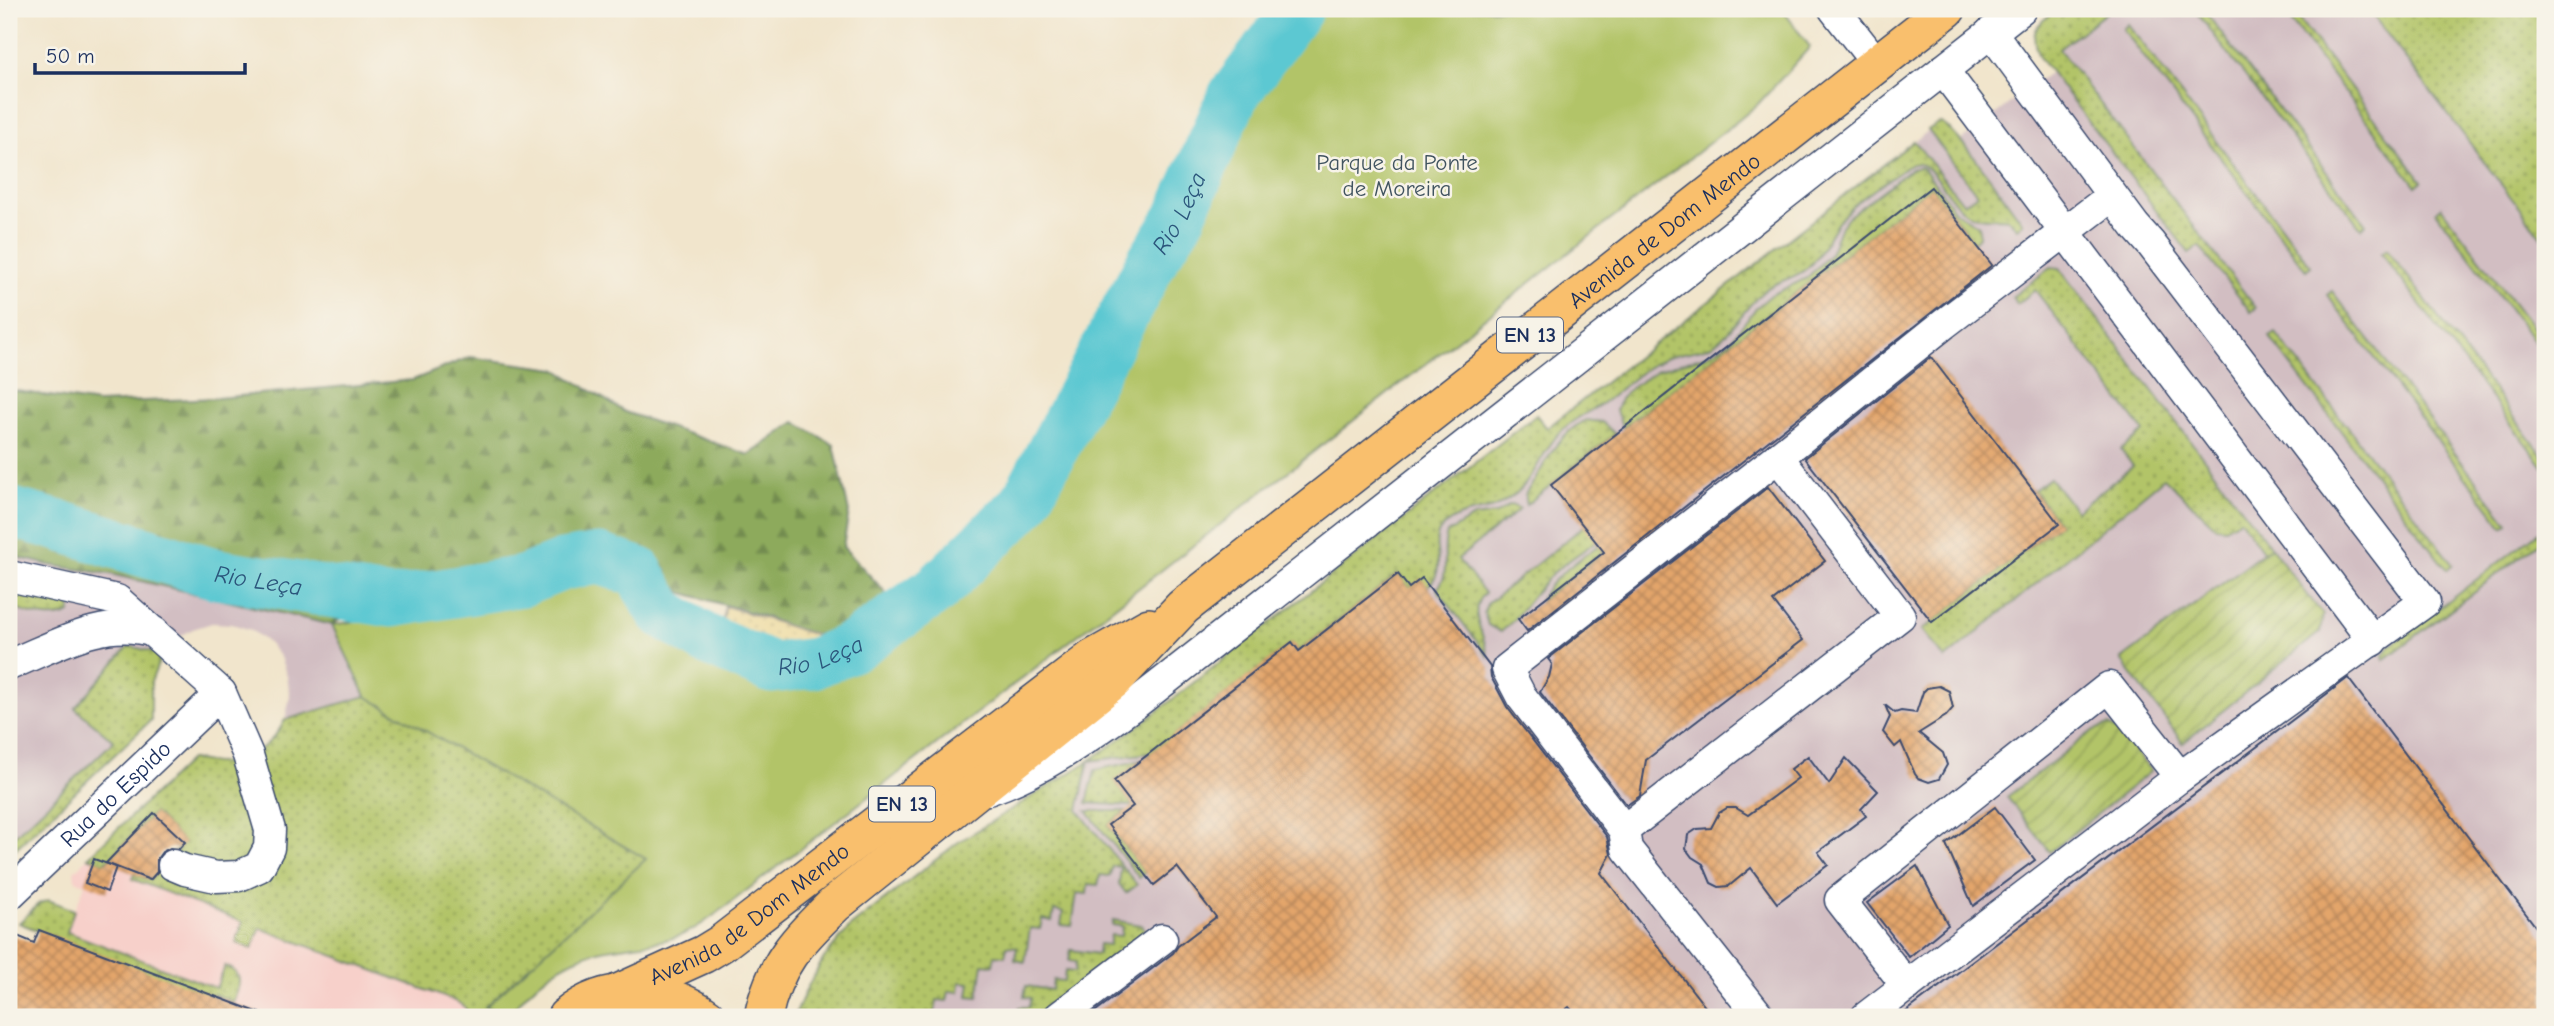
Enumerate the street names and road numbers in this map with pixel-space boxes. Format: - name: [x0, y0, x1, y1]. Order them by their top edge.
- street label: Avenida de Dom Mendo: [1563, 147, 1766, 314]
- road number: EN 13: [1497, 318, 1563, 352]
- street label: Rua do Espido: [55, 735, 177, 853]
- road number: EN 13: [869, 786, 935, 822]
- street label: Avenida de Dom Mendo: [645, 837, 855, 991]

